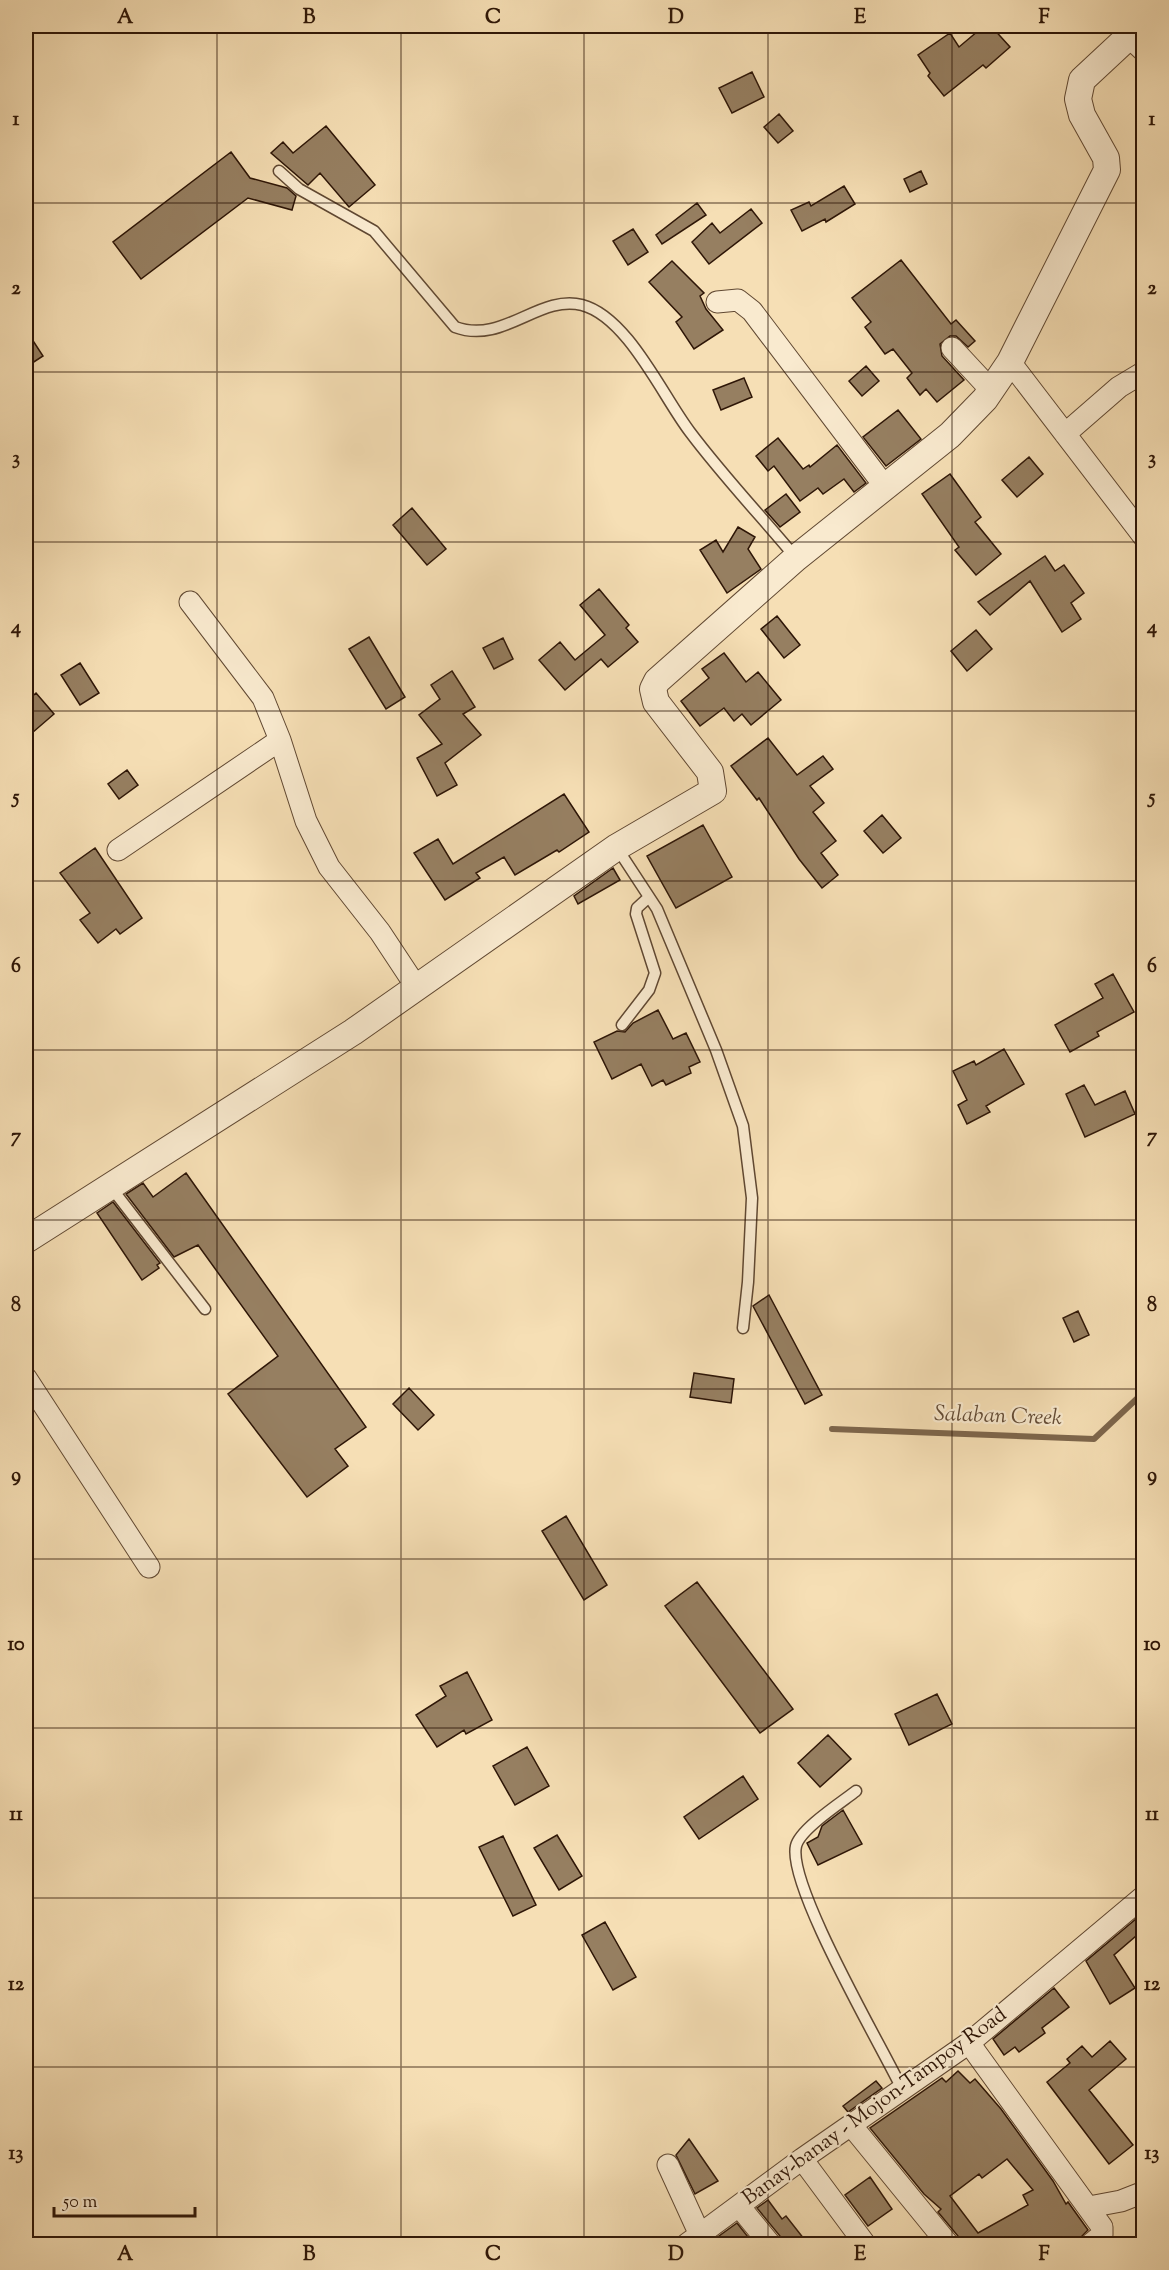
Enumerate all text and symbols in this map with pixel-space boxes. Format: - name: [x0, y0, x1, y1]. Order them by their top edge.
- text: A: [117, 4, 134, 33]
- text: B: [303, 4, 316, 33]
- text: C: [485, 4, 501, 33]
- text: D: [668, 4, 684, 33]
- text: E: [854, 4, 867, 33]
- text: F: [1038, 4, 1050, 33]
- text: 1: [13, 106, 20, 135]
- text: 1: [1149, 106, 1156, 135]
- text: 2: [11, 275, 21, 304]
- text: 2: [1147, 275, 1157, 304]
- text: 3: [12, 445, 20, 474]
- text: 3: [1148, 445, 1156, 474]
- text: 4: [10, 614, 21, 643]
- text: 4: [1146, 614, 1157, 643]
- text: 5: [11, 784, 20, 813]
- text: 5: [1147, 784, 1156, 813]
- text: 6: [11, 953, 21, 982]
- text: 6: [1147, 953, 1157, 982]
- text: 7: [11, 1123, 22, 1152]
- text: 7: [1147, 1123, 1158, 1152]
- text: 8: [11, 1292, 21, 1321]
- text: 8: [1147, 1292, 1157, 1321]
- water label: Salaban Creek: [934, 1399, 1062, 1435]
- text: 9: [11, 1462, 21, 1491]
- text: 9: [1147, 1462, 1157, 1491]
- text: 10: [7, 1631, 25, 1660]
- text: 10: [1143, 1631, 1161, 1660]
- text: 11: [9, 1801, 23, 1830]
- text: 11: [1145, 1801, 1159, 1830]
- text: 12: [8, 1971, 25, 2000]
- text: 12: [1144, 1971, 1161, 2000]
- street label: Banay-banay - Mojon-Tampoy Road: [736, 2001, 1014, 2213]
- text: 13: [9, 2140, 23, 2169]
- text: 13: [1145, 2140, 1159, 2169]
- scale bar: [54, 2180, 195, 2218]
- text: 50 m: [62, 2190, 98, 2216]
- text: A: [117, 2241, 134, 2270]
- text: B: [303, 2241, 316, 2270]
- text: C: [485, 2241, 501, 2270]
- text: D: [668, 2241, 684, 2270]
- text: E: [854, 2241, 867, 2270]
- text: F: [1038, 2241, 1050, 2270]

